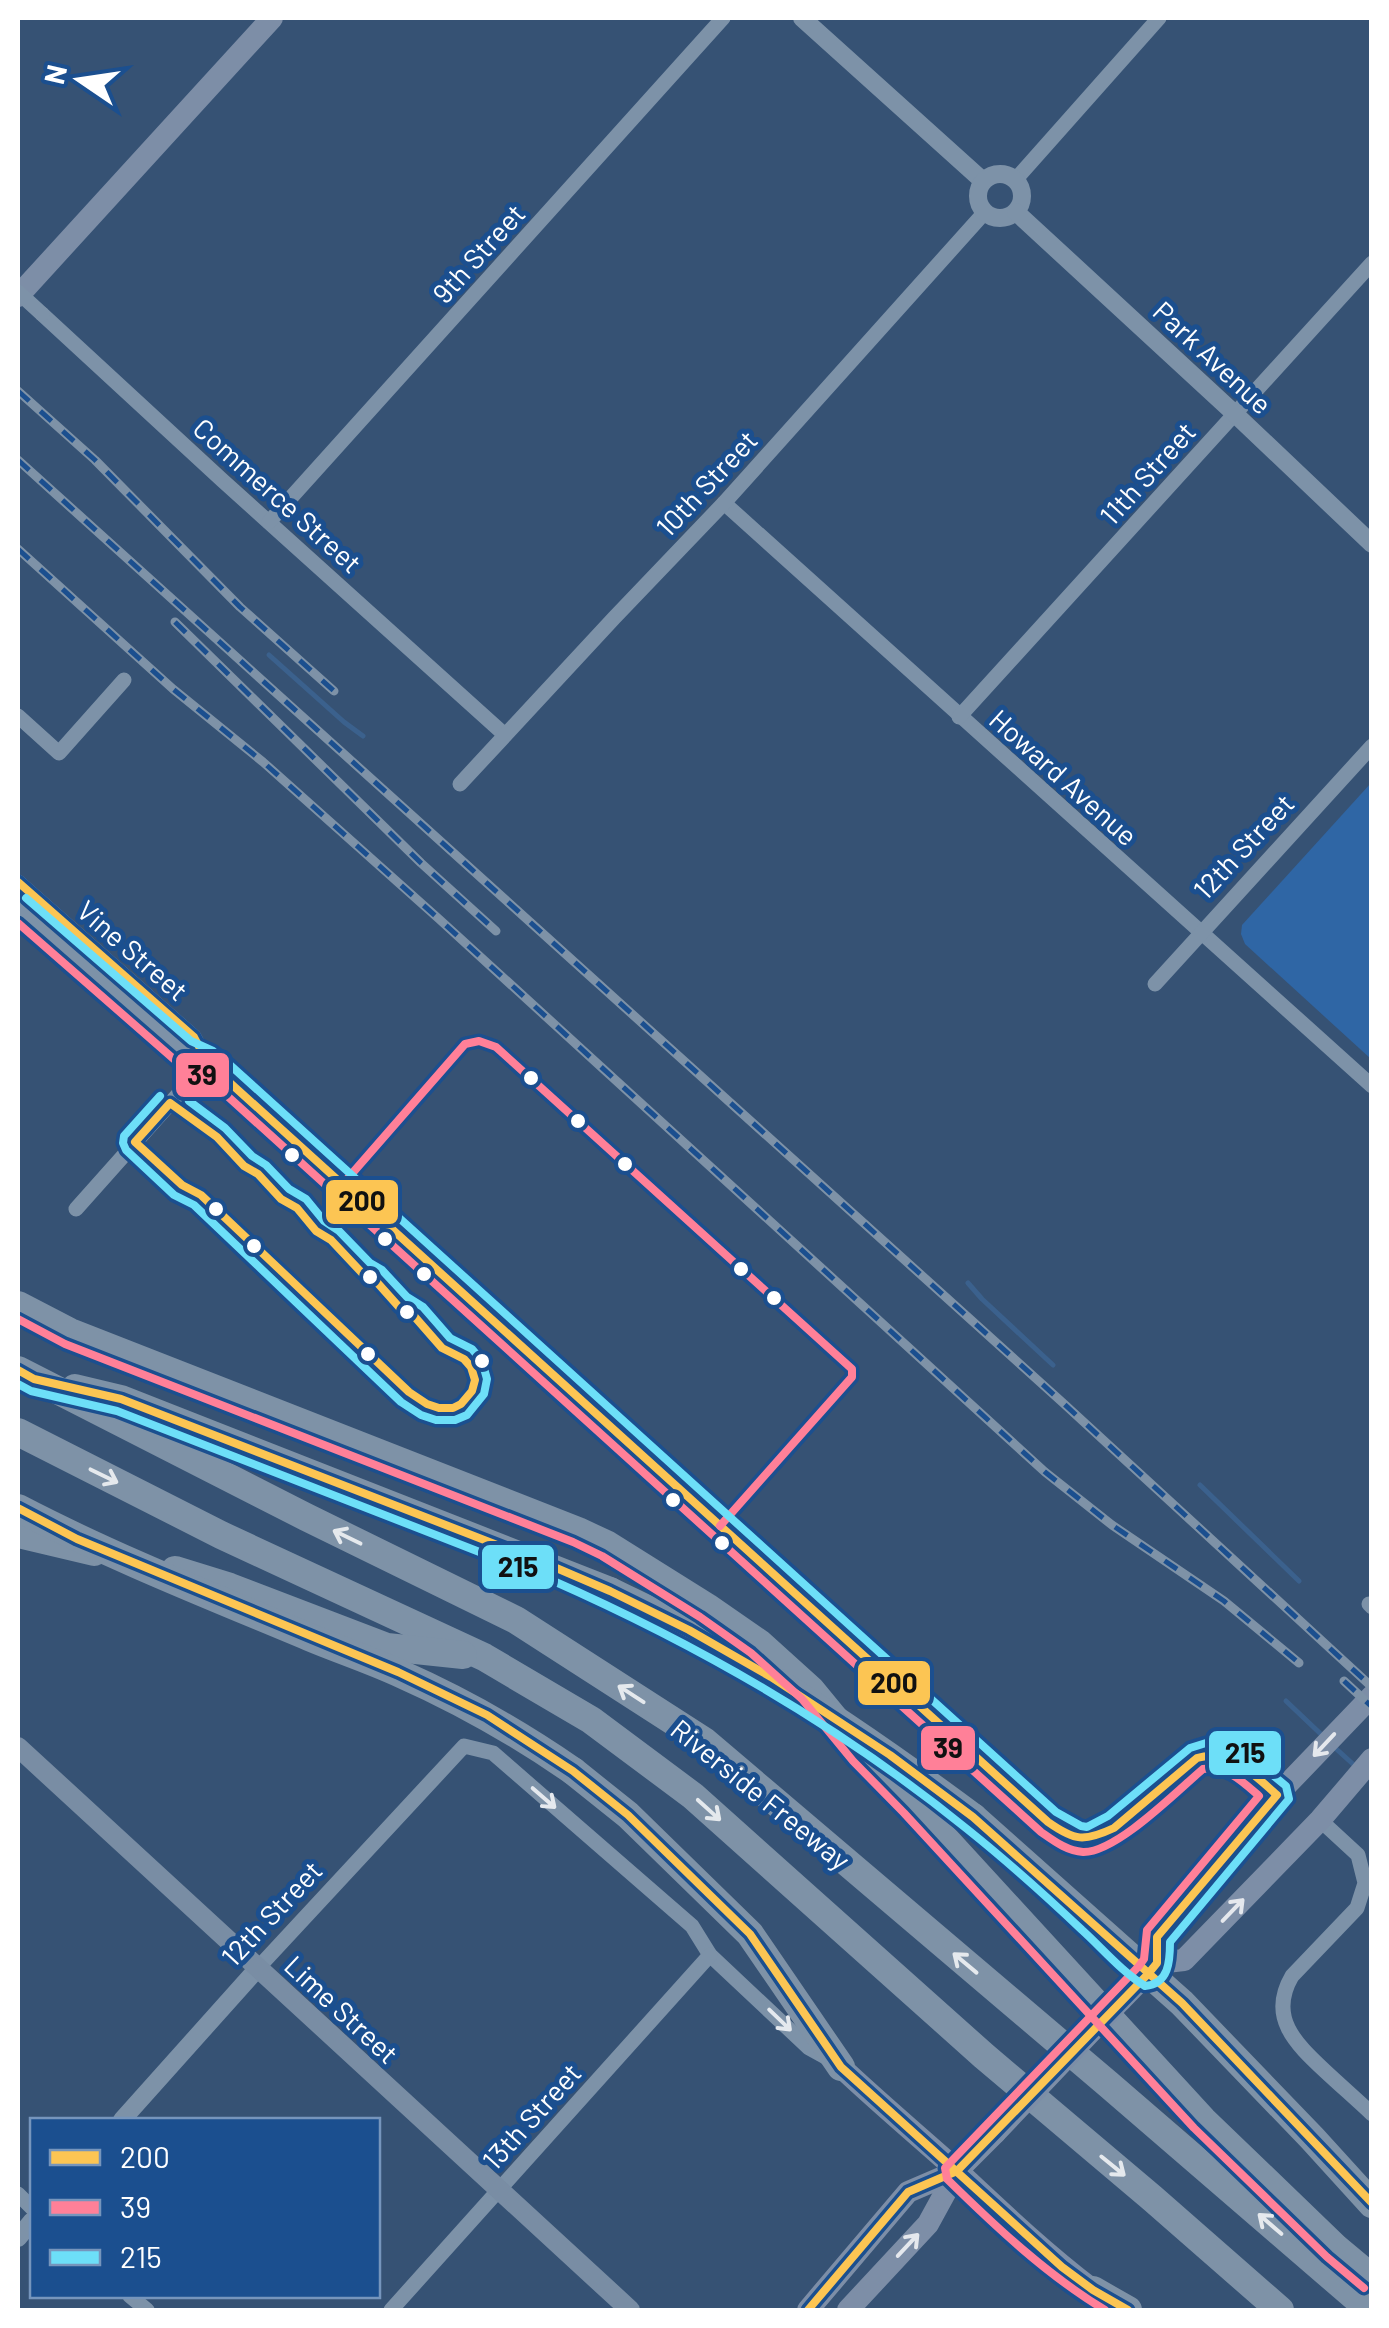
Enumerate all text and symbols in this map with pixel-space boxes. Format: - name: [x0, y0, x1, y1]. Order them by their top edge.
- north arrow: [30, 30, 130, 130]
- text: N: [36, 61, 73, 87]
- street label: 9th Street: [425, 196, 531, 310]
- street label: Park Avenue: [1147, 294, 1279, 420]
- street label: Commerce Street: [187, 411, 369, 579]
- street label: 11th Street: [1092, 414, 1202, 532]
- street label: 10th Street: [648, 423, 764, 543]
- street label: Howard Avenue: [983, 702, 1145, 852]
- street label: 12th Street: [1186, 786, 1300, 906]
- street label: Vine Street: [71, 893, 195, 1007]
- line badge: 39: [174, 1051, 231, 1099]
- text: 39: [187, 1057, 217, 1091]
- unlabelled marker: [521, 1068, 541, 1088]
- unlabelled marker: [568, 1111, 588, 1131]
- unlabelled marker: [282, 1145, 302, 1165]
- unlabelled marker: [615, 1154, 635, 1174]
- line badge: 200: [324, 1178, 400, 1226]
- text: 200: [338, 1183, 386, 1217]
- unlabelled marker: [206, 1199, 226, 1219]
- unlabelled marker: [375, 1229, 395, 1249]
- unlabelled marker: [244, 1236, 264, 1256]
- unlabelled marker: [731, 1259, 751, 1279]
- unlabelled marker: [414, 1264, 434, 1284]
- unlabelled marker: [360, 1267, 380, 1287]
- unlabelled marker: [764, 1288, 784, 1308]
- unlabelled marker: [397, 1302, 417, 1322]
- unlabelled marker: [358, 1344, 378, 1364]
- unlabelled marker: [472, 1351, 492, 1371]
- one-way arrow: [88, 1468, 118, 1487]
- unlabelled marker: [663, 1490, 683, 1510]
- one-way arrow: [332, 1527, 362, 1546]
- unlabelled marker: [712, 1533, 732, 1553]
- line badge: 215: [480, 1543, 556, 1591]
- text: 215: [498, 1549, 538, 1583]
- line badge: 200: [856, 1659, 932, 1707]
- text: 200: [870, 1665, 918, 1699]
- one-way arrow: [617, 1684, 645, 1705]
- street label: Riverside Freeway: [665, 1711, 857, 1877]
- line badge: 39: [919, 1724, 977, 1772]
- line badge: 215: [1207, 1729, 1283, 1777]
- text: 39: [933, 1730, 963, 1764]
- one-way arrow: [1313, 1733, 1337, 1757]
- text: 215: [1225, 1735, 1265, 1769]
- one-way arrow: [531, 1786, 556, 1809]
- one-way arrow: [696, 1799, 721, 1822]
- street label: 12th Street: [214, 1853, 328, 1973]
- one-way arrow: [1220, 1898, 1244, 1923]
- street label: Lime Street: [278, 1948, 406, 2070]
- one-way arrow: [953, 1952, 979, 1974]
- one-way arrow: [767, 2008, 791, 2032]
- street label: 13th Street: [474, 2056, 588, 2176]
- legend: [30, 2118, 380, 2298]
- text: 200: [120, 2138, 170, 2174]
- one-way arrow: [1100, 2155, 1126, 2177]
- text: 39: [120, 2188, 151, 2224]
- one-way arrow: [1257, 2213, 1283, 2235]
- one-way arrow: [896, 2233, 919, 2258]
- text: 215: [120, 2238, 162, 2274]

